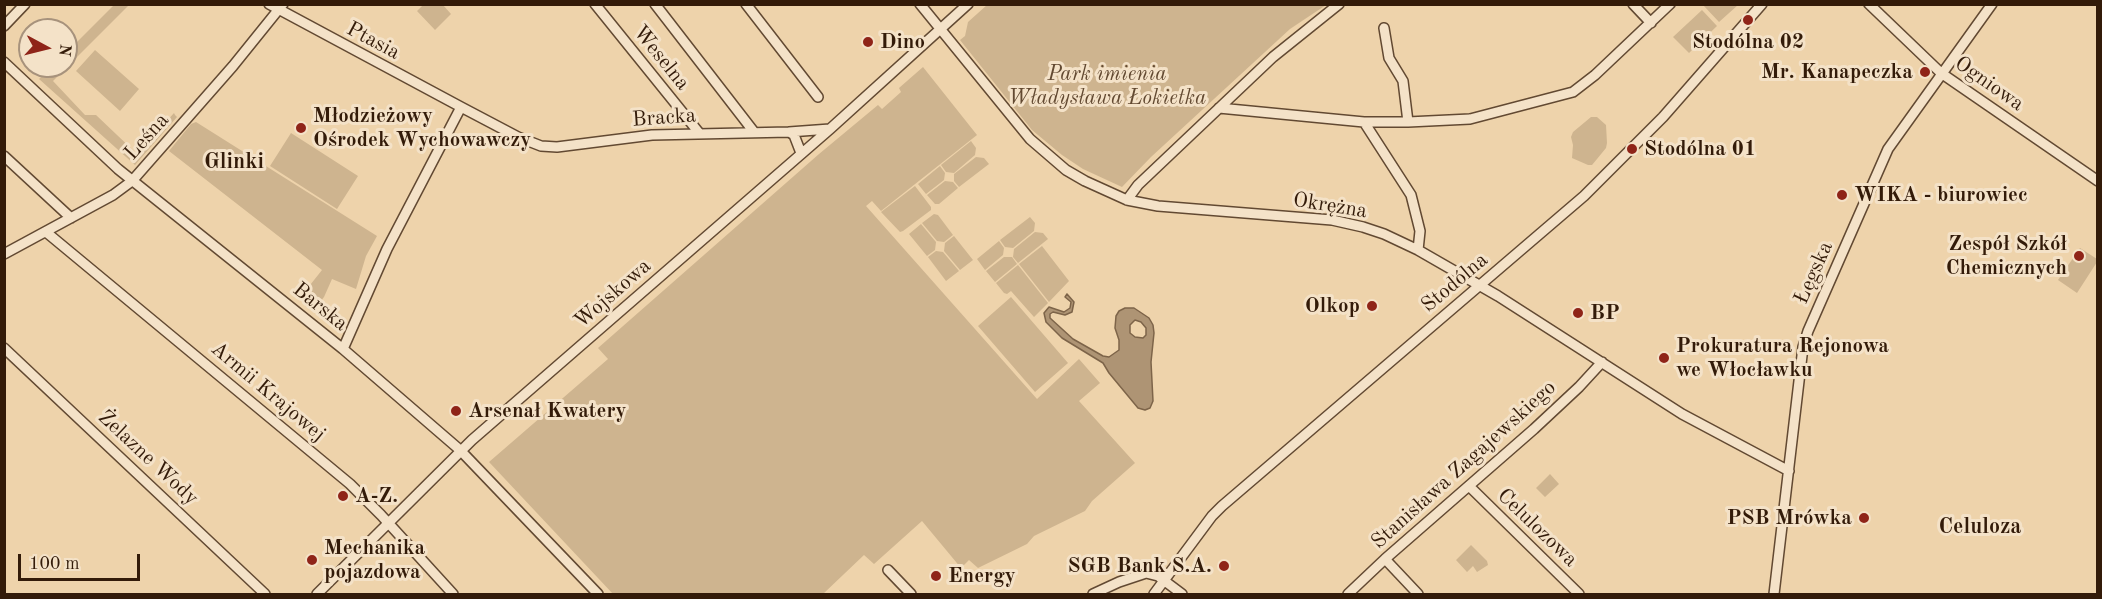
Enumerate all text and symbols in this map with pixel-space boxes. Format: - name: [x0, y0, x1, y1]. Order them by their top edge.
- marker: Stodólna 02: [1741, 13, 1755, 27]
- street label: Ptasia: [342, 16, 404, 66]
- north arrow: [18, 18, 78, 78]
- street label: Weselna: [627, 20, 695, 96]
- place label: Dino: [880, 29, 925, 55]
- place label: Stodólna 02: [1692, 29, 1804, 55]
- marker: Dino: [861, 35, 875, 49]
- text: N: [55, 43, 73, 57]
- street label: Ogniowa: [1949, 51, 2029, 117]
- place label: Mr. Kanapeczka: [1761, 59, 1913, 85]
- park label: Park imienia Władysława Łokietka: [1008, 61, 1206, 111]
- marker: Mr. Kanapeczka: [1918, 65, 1932, 79]
- place label: Młodzieżowy Ośrodek Wychowawczy: [313, 103, 531, 153]
- street label: Bracka: [631, 103, 697, 133]
- street label: Leśna: [119, 108, 175, 166]
- marker: Młodzieżowy Ośrodek Wychowawczy: [294, 121, 308, 135]
- place label: Stodólna 01: [1644, 136, 1756, 162]
- marker: Stodólna 01: [1625, 142, 1639, 156]
- district label: Glinki: [204, 149, 264, 175]
- place label: WIKA - biurowiec: [1854, 182, 2028, 208]
- street label: Okrężna: [1291, 188, 1369, 224]
- marker: WIKA - biurowiec: [1835, 188, 1849, 202]
- place label: Zespół Szkół Chemicznych: [1946, 231, 2067, 281]
- street label: Łęgska: [1789, 238, 1839, 308]
- street label: Stodólna: [1416, 248, 1494, 318]
- marker: Zespół Szkół Chemicznych: [2072, 249, 2086, 263]
- street label: Wojskowa: [569, 254, 657, 334]
- street label: Barska: [287, 277, 353, 337]
- place label: Olkop: [1305, 293, 1360, 319]
- marker: Olkop: [1365, 299, 1379, 313]
- place label: BP: [1590, 300, 1620, 326]
- marker: BP: [1571, 306, 1585, 320]
- place label: Prokuratura Rejonowa we Włocławku: [1676, 333, 1889, 383]
- street label: Armii Krajowej: [206, 337, 330, 447]
- marker: Prokuratura Rejonowa we Włocławku: [1657, 351, 1671, 365]
- street label: Stanisława Zagajewskiego: [1366, 375, 1562, 555]
- place label: Arsenał Kwatery: [468, 398, 627, 424]
- marker: Arsenał Kwatery: [449, 404, 463, 418]
- street label: Żelazne Wody: [92, 405, 204, 511]
- place label: A-Z.: [355, 483, 398, 509]
- street label: Celulozowa: [1492, 484, 1582, 572]
- marker: A-Z.: [336, 489, 350, 503]
- place label: PSB Mrówka: [1727, 505, 1852, 531]
- marker: PSB Mrówka: [1857, 511, 1871, 525]
- district label: Celuloza: [1939, 514, 2021, 540]
- place label: Mechanika pojazdowa: [324, 535, 425, 585]
- scale bar: [21, 542, 142, 580]
- marker: Mechanika pojazdowa: [305, 553, 319, 567]
- place label: SGB Bank S.A.: [1068, 553, 1212, 579]
- text: 100 m: [29, 555, 80, 573]
- marker: SGB Bank S.A.: [1217, 559, 1231, 573]
- place label: Energy: [948, 563, 1016, 589]
- marker: Energy: [929, 569, 943, 583]

